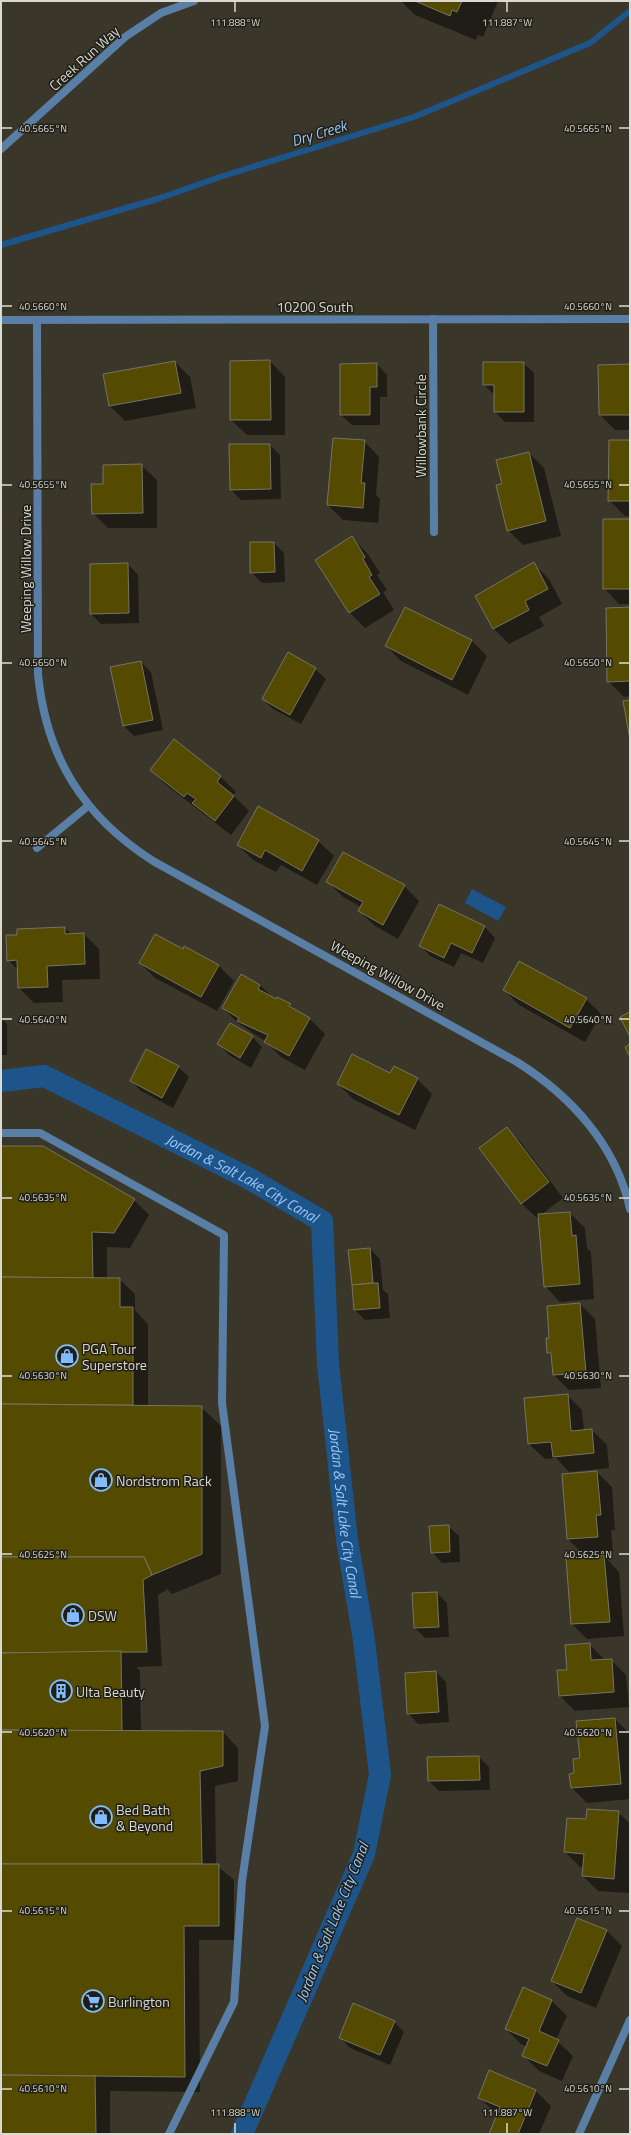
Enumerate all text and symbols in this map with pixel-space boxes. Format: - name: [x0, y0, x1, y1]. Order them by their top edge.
- text: 111.888°W: [210, 15, 260, 30]
- text: 111.887°W: [482, 15, 532, 30]
- street label: Creek Run Way: [44, 20, 124, 95]
- water label: Dry Creek: [289, 113, 352, 152]
- text: 40.5665°N: [19, 121, 67, 136]
- text: 40.5665°N: [564, 121, 612, 136]
- street label: 10200 South: [276, 296, 354, 317]
- text: 40.5660°N: [19, 299, 67, 314]
- text: 40.5660°N: [564, 299, 612, 314]
- street label: Willowbank Circle: [410, 374, 431, 478]
- text: 40.5655°N: [19, 477, 67, 492]
- text: 40.5655°N: [564, 477, 612, 492]
- street label: Weeping Willow Drive: [15, 505, 36, 633]
- text: 40.5650°N: [19, 655, 67, 670]
- text: 40.5650°N: [564, 655, 612, 670]
- text: 40.5645°N: [19, 834, 67, 849]
- text: 40.5645°N: [564, 834, 612, 849]
- street label: Weeping Willow Drive: [327, 935, 449, 1015]
- text: 40.5640°N: [19, 1012, 67, 1027]
- text: 40.5640°N: [564, 1012, 612, 1027]
- water label: Jordan & Salt Lake City Canal: [162, 1127, 324, 1229]
- text: 40.5635°N: [19, 1190, 67, 1205]
- text: 40.5635°N: [564, 1190, 612, 1205]
- place label: PGA Tour Superstore: [82, 1338, 147, 1375]
- shop icon: PGA Tour Superstore: [54, 1343, 80, 1369]
- text: 40.5630°N: [19, 1368, 67, 1383]
- text: 40.5630°N: [564, 1368, 612, 1383]
- water label: Jordan & Salt Lake City Canal: [324, 1427, 368, 1601]
- shop icon: Nordstrom Rack: [88, 1467, 114, 1493]
- place label: Nordstrom Rack: [116, 1470, 212, 1491]
- text: 40.5625°N: [19, 1547, 67, 1562]
- text: 40.5625°N: [564, 1547, 612, 1562]
- shop icon: DSW: [60, 1602, 86, 1628]
- place label: DSW: [88, 1605, 117, 1626]
- building icon: Ulta Beauty: [48, 1678, 74, 1704]
- place label: Ulta Beauty: [76, 1681, 145, 1702]
- text: 40.5620°N: [19, 1725, 67, 1740]
- text: 40.5620°N: [564, 1725, 612, 1740]
- place label: Bed Bath & Beyond: [116, 1799, 173, 1836]
- shop icon: Bed Bath & Beyond: [88, 1804, 114, 1830]
- water label: Jordan & Salt Lake City Canal: [290, 1837, 375, 2005]
- text: 40.5615°N: [19, 1903, 67, 1918]
- text: 40.5615°N: [564, 1903, 612, 1918]
- supermarket icon: Burlington: [80, 1988, 106, 2014]
- place label: Burlington: [108, 1991, 170, 2012]
- text: 40.5610°N: [19, 2081, 67, 2096]
- text: 40.5610°N: [564, 2081, 612, 2096]
- text: 111.888°W: [210, 2105, 260, 2120]
- text: 111.887°W: [482, 2105, 532, 2120]

